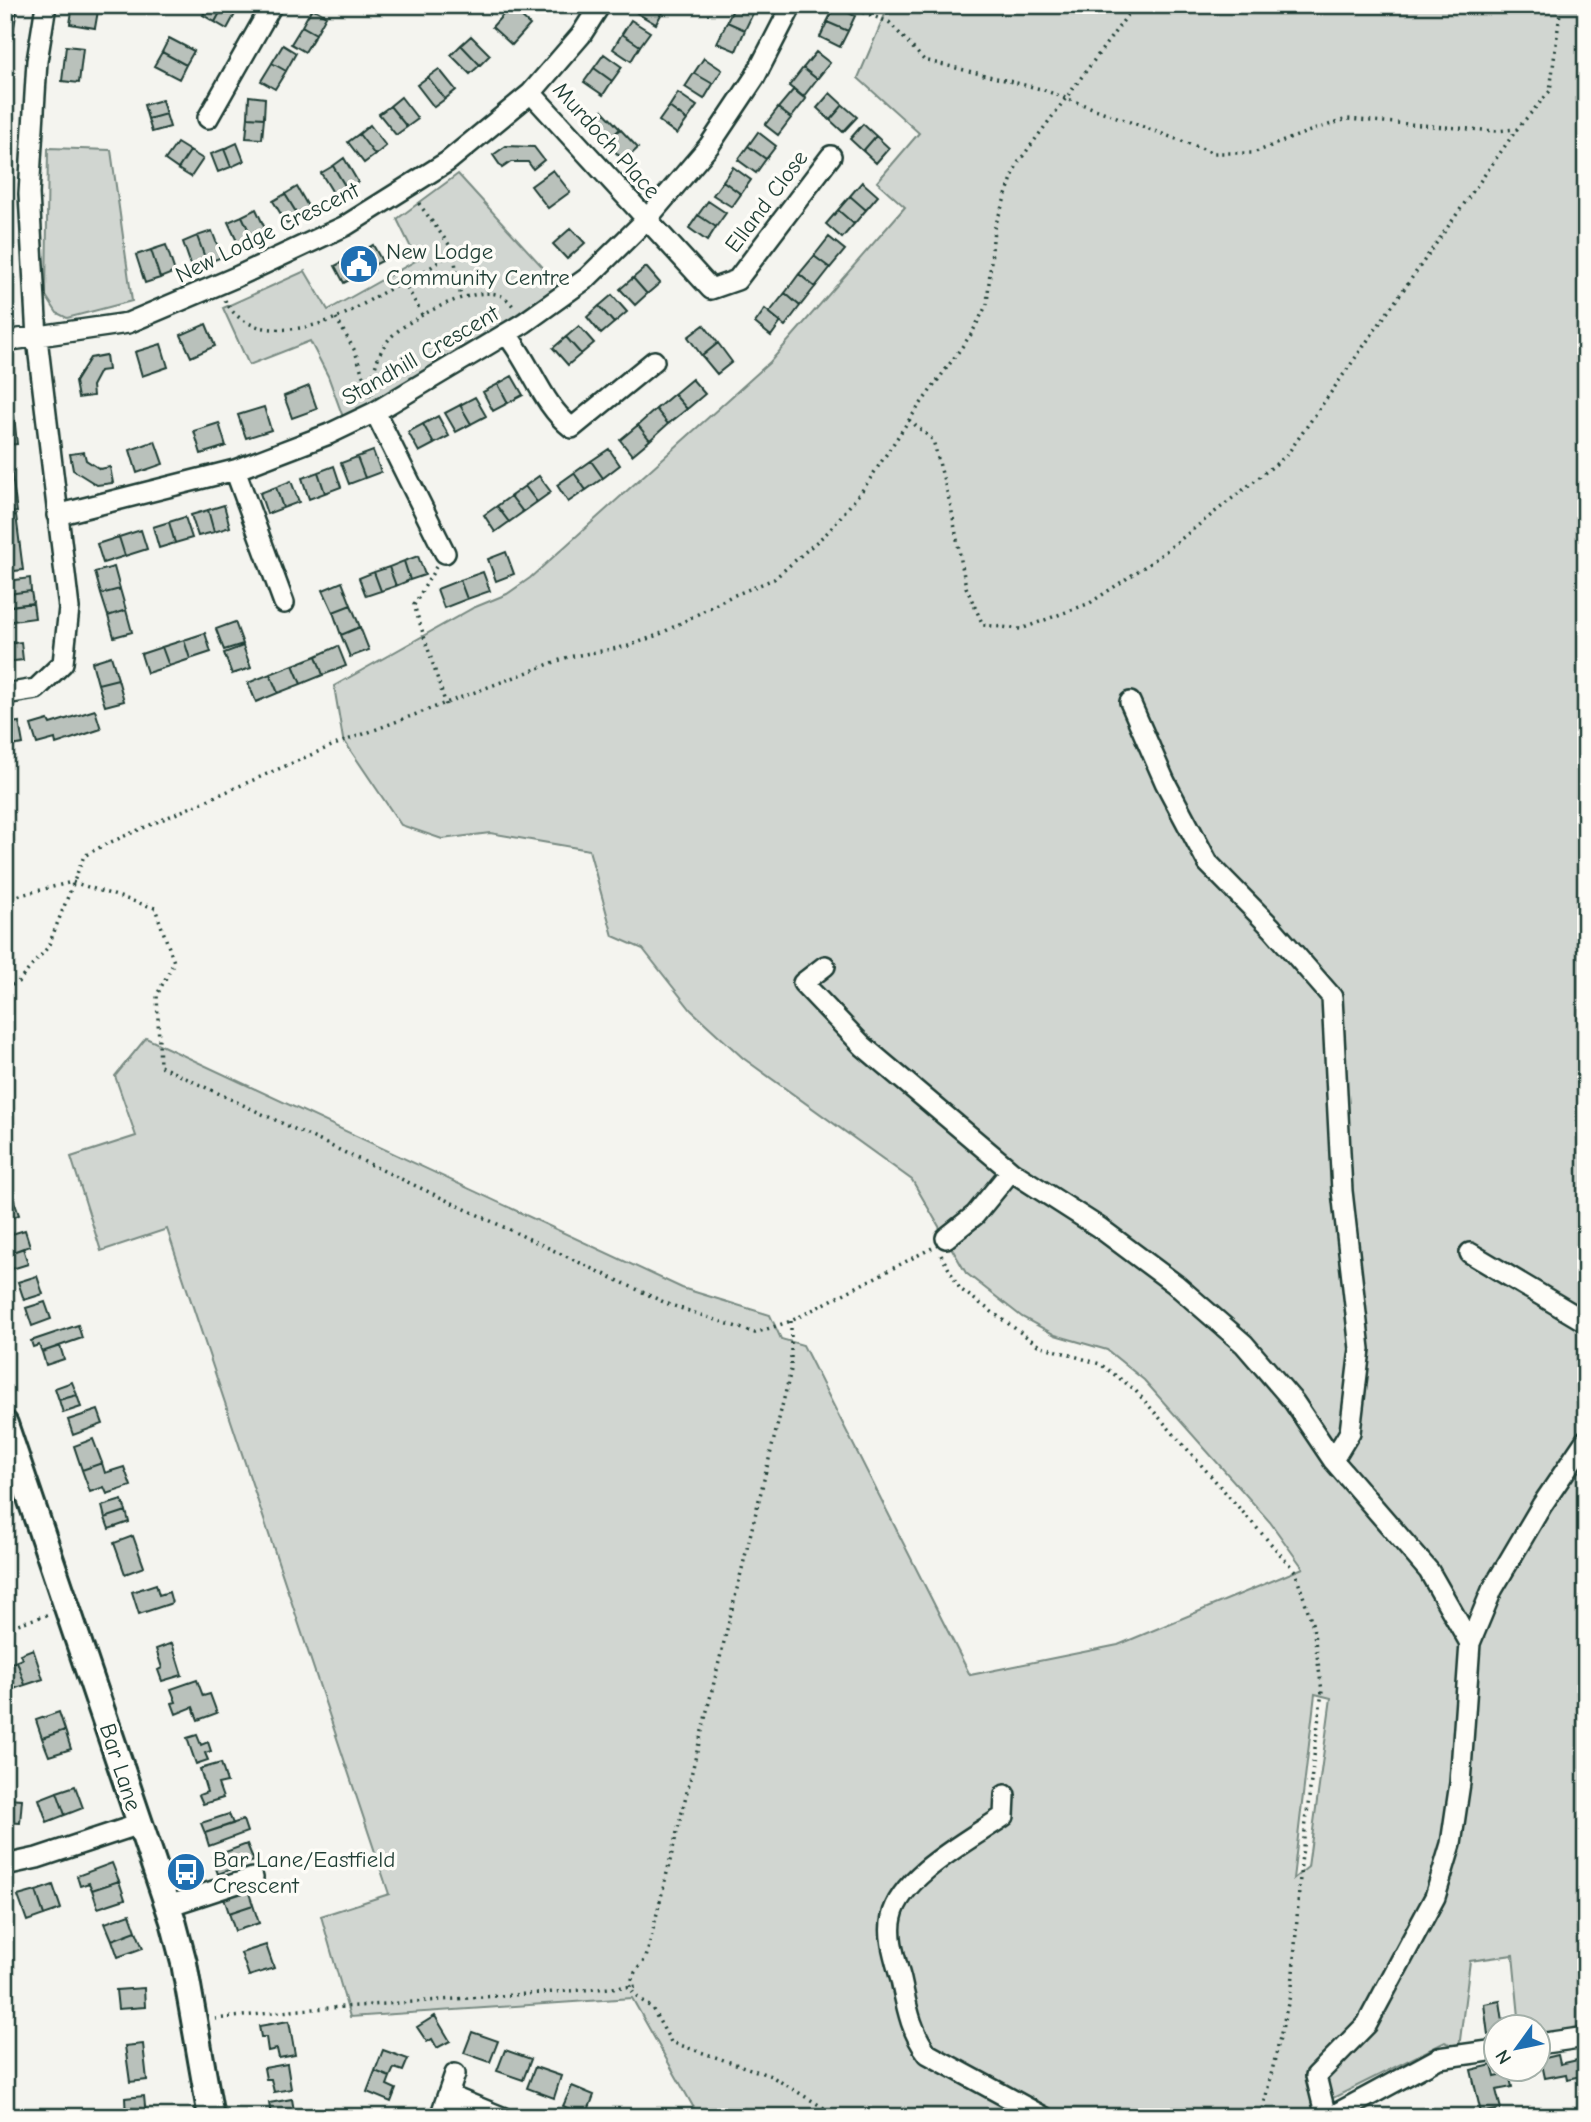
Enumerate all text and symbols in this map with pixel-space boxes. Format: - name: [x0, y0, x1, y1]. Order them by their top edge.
- street label: Murdoch Place: [547, 77, 666, 204]
- street label: Elland Close: [719, 145, 813, 258]
- street label: New Lodge Crescent: [171, 176, 365, 289]
- place label: New Lodge Community Centre: [386, 238, 570, 291]
- public building icon: New Lodge Community Centre: [338, 243, 380, 285]
- street label: Standhill Crescent: [337, 299, 505, 411]
- street label: Bar Lane: [94, 1720, 147, 1814]
- place label: Bar Lane/Eastfield Crescent: [213, 1846, 395, 1899]
- bus stop icon: Bar Lane/Eastfield Crescent: [165, 1851, 207, 1893]
- north arrow: [1482, 2014, 1552, 2084]
- text: N: [1491, 2046, 1516, 2068]

